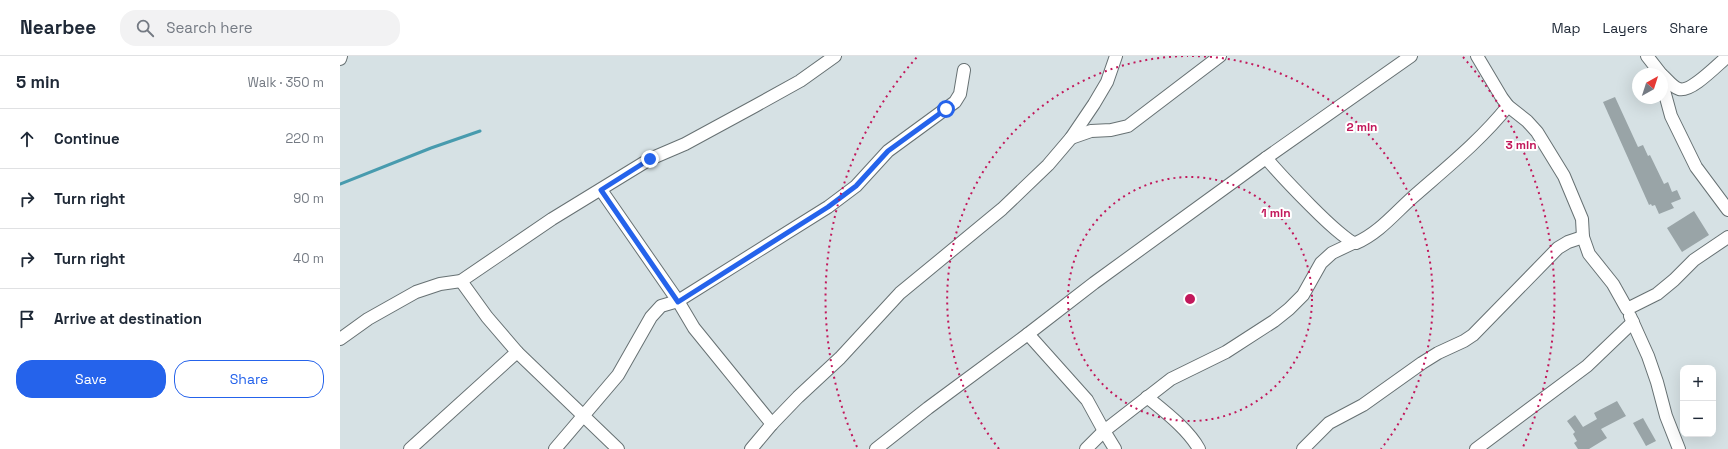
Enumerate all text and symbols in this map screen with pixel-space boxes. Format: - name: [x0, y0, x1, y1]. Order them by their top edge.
- search box: [120, 10, 400, 46]
- text: Nearbee: [20, 15, 96, 40]
- icon: search: [134, 17, 156, 39]
- text: Search here: [166, 18, 253, 37]
- text: Map: [1551, 19, 1581, 37]
- text: Layers: [1603, 19, 1647, 37]
- text: Share: [1669, 19, 1708, 37]
- north arrow: [1632, 68, 1668, 104]
- text: 5 min: [16, 71, 60, 93]
- text: Walk · 350 m: [247, 74, 324, 91]
- route start: [937, 100, 955, 118]
- text: 2 min: [1346, 119, 1378, 135]
- icon: ahead: [16, 128, 38, 150]
- text: Continue: [54, 129, 120, 148]
- text: 220 m: [285, 130, 324, 147]
- text: 3 min: [1505, 137, 1537, 153]
- route end: [641, 150, 659, 168]
- icon: right: [16, 188, 38, 210]
- text: Turn right: [54, 189, 125, 208]
- text: 90 m: [293, 190, 324, 207]
- text: 1 min: [1261, 205, 1291, 221]
- icon: right: [16, 248, 38, 270]
- text: Turn right: [54, 249, 125, 268]
- text: 40 m: [293, 250, 324, 267]
- centre of rings: [1183, 292, 1197, 306]
- icon: arrive: [16, 308, 38, 330]
- text: Arrive at destination: [54, 309, 202, 328]
- button: Save: [16, 360, 166, 398]
- button: Share: [174, 360, 324, 398]
- map controls: [1680, 365, 1716, 437]
- button: +: [1680, 365, 1716, 401]
- button: −: [1680, 401, 1716, 437]

